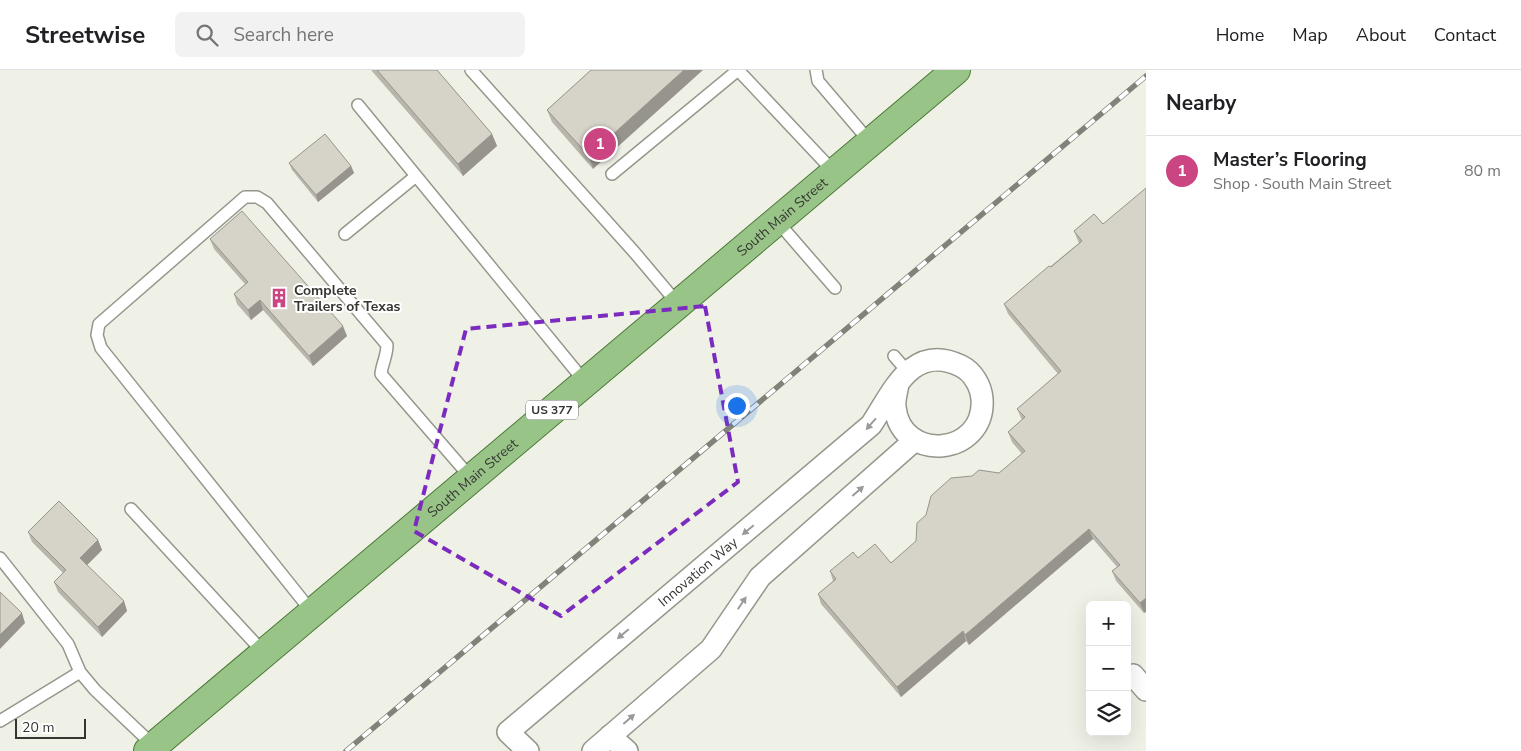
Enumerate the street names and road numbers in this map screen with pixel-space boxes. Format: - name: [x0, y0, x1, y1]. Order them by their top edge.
- street label: South Main Street: [733, 173, 832, 261]
- road number: US 377: [526, 400, 578, 420]
- street label: South Main Street: [423, 434, 522, 522]
- street label: Innovation Way: [654, 532, 742, 611]

